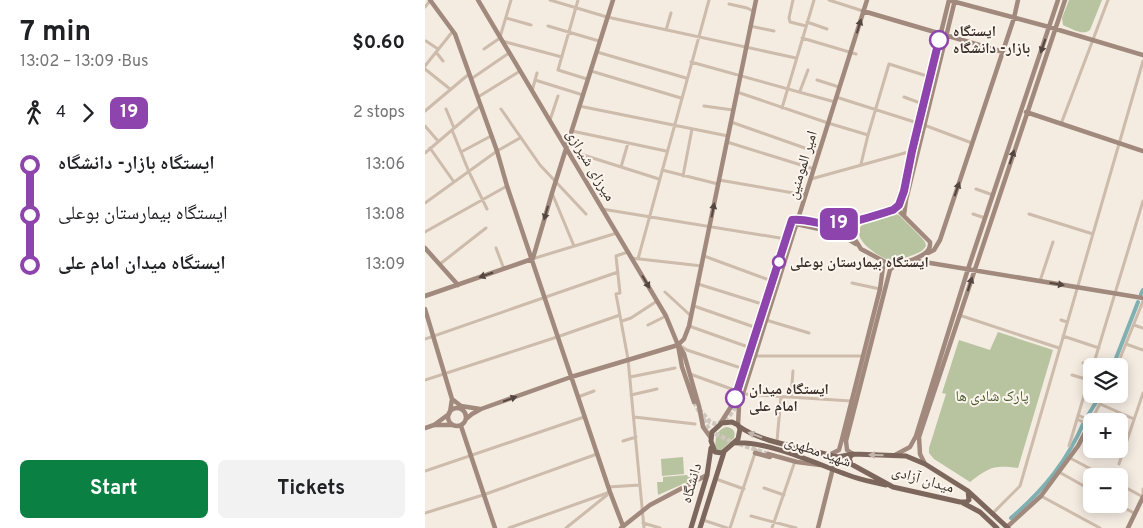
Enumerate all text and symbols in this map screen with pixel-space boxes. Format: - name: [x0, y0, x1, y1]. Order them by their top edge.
- text: 7 min: [20, 15, 91, 51]
- one-way arrow: [855, 18, 863, 33]
- place label: ایستگاه بازار- دانشگاه: [953, 23, 1030, 59]
- marker: ایستگاه بازار- دانشگاه: [929, 30, 949, 50]
- text: $0.60: [352, 31, 405, 55]
- one-way arrow: [1038, 39, 1046, 54]
- text: 13:02 – 13:09 · Bus: [20, 52, 149, 72]
- icon: walk: [20, 99, 48, 127]
- icon: forward: [74, 99, 102, 127]
- text: 19: [120, 101, 138, 124]
- text: 4: [56, 103, 66, 123]
- text: 2 stops: [353, 103, 405, 123]
- street label: میرزای شیرازی: [561, 126, 619, 205]
- street label: امیر المومنین: [784, 129, 823, 202]
- one-way arrow: [1008, 150, 1016, 165]
- text: ایستگاه بازار- دانشگاه: [58, 152, 215, 176]
- text: 13:06: [366, 155, 405, 175]
- one-way arrow: [953, 181, 961, 196]
- text: ایستگاه بیمارستان بوعلی: [58, 202, 227, 226]
- one-way arrow: [709, 202, 717, 217]
- text: 13:08: [366, 205, 405, 225]
- one-way arrow: [541, 206, 549, 221]
- line badge: 19: [817, 208, 861, 240]
- text: 19: [830, 212, 848, 235]
- text: ایستگاه میدان امام علی: [58, 252, 226, 276]
- place label: ایستگاه بیمارستان بوعلی: [790, 254, 929, 273]
- text: 13:09: [366, 255, 405, 275]
- marker: ایستگاه بیمارستان بوعلی: [772, 255, 786, 269]
- one-way arrow: [479, 272, 494, 279]
- one-way arrow: [642, 276, 651, 289]
- one-way arrow: [966, 277, 974, 292]
- one-way arrow: [1049, 280, 1065, 288]
- map controls: [1083, 358, 1128, 513]
- button: layers: [1083, 358, 1128, 403]
- place label: ایستگاه میدان امام علی: [749, 381, 829, 417]
- marker: ایستگاه میدان امام علی: [725, 388, 745, 408]
- park label: پارک شادی ها: [955, 388, 1029, 407]
- one-way arrow: [503, 395, 518, 403]
- button: +: [1083, 413, 1128, 458]
- one-way arrow: [747, 431, 762, 439]
- street label: شهید مطهری: [782, 432, 853, 473]
- one-way arrow: [868, 450, 884, 458]
- button: Start: [20, 460, 208, 518]
- button: Tickets: [218, 460, 405, 518]
- street label: دانشگاه: [678, 461, 707, 506]
- street label: میدان آزادی: [889, 463, 956, 498]
- button: −: [1083, 468, 1128, 513]

